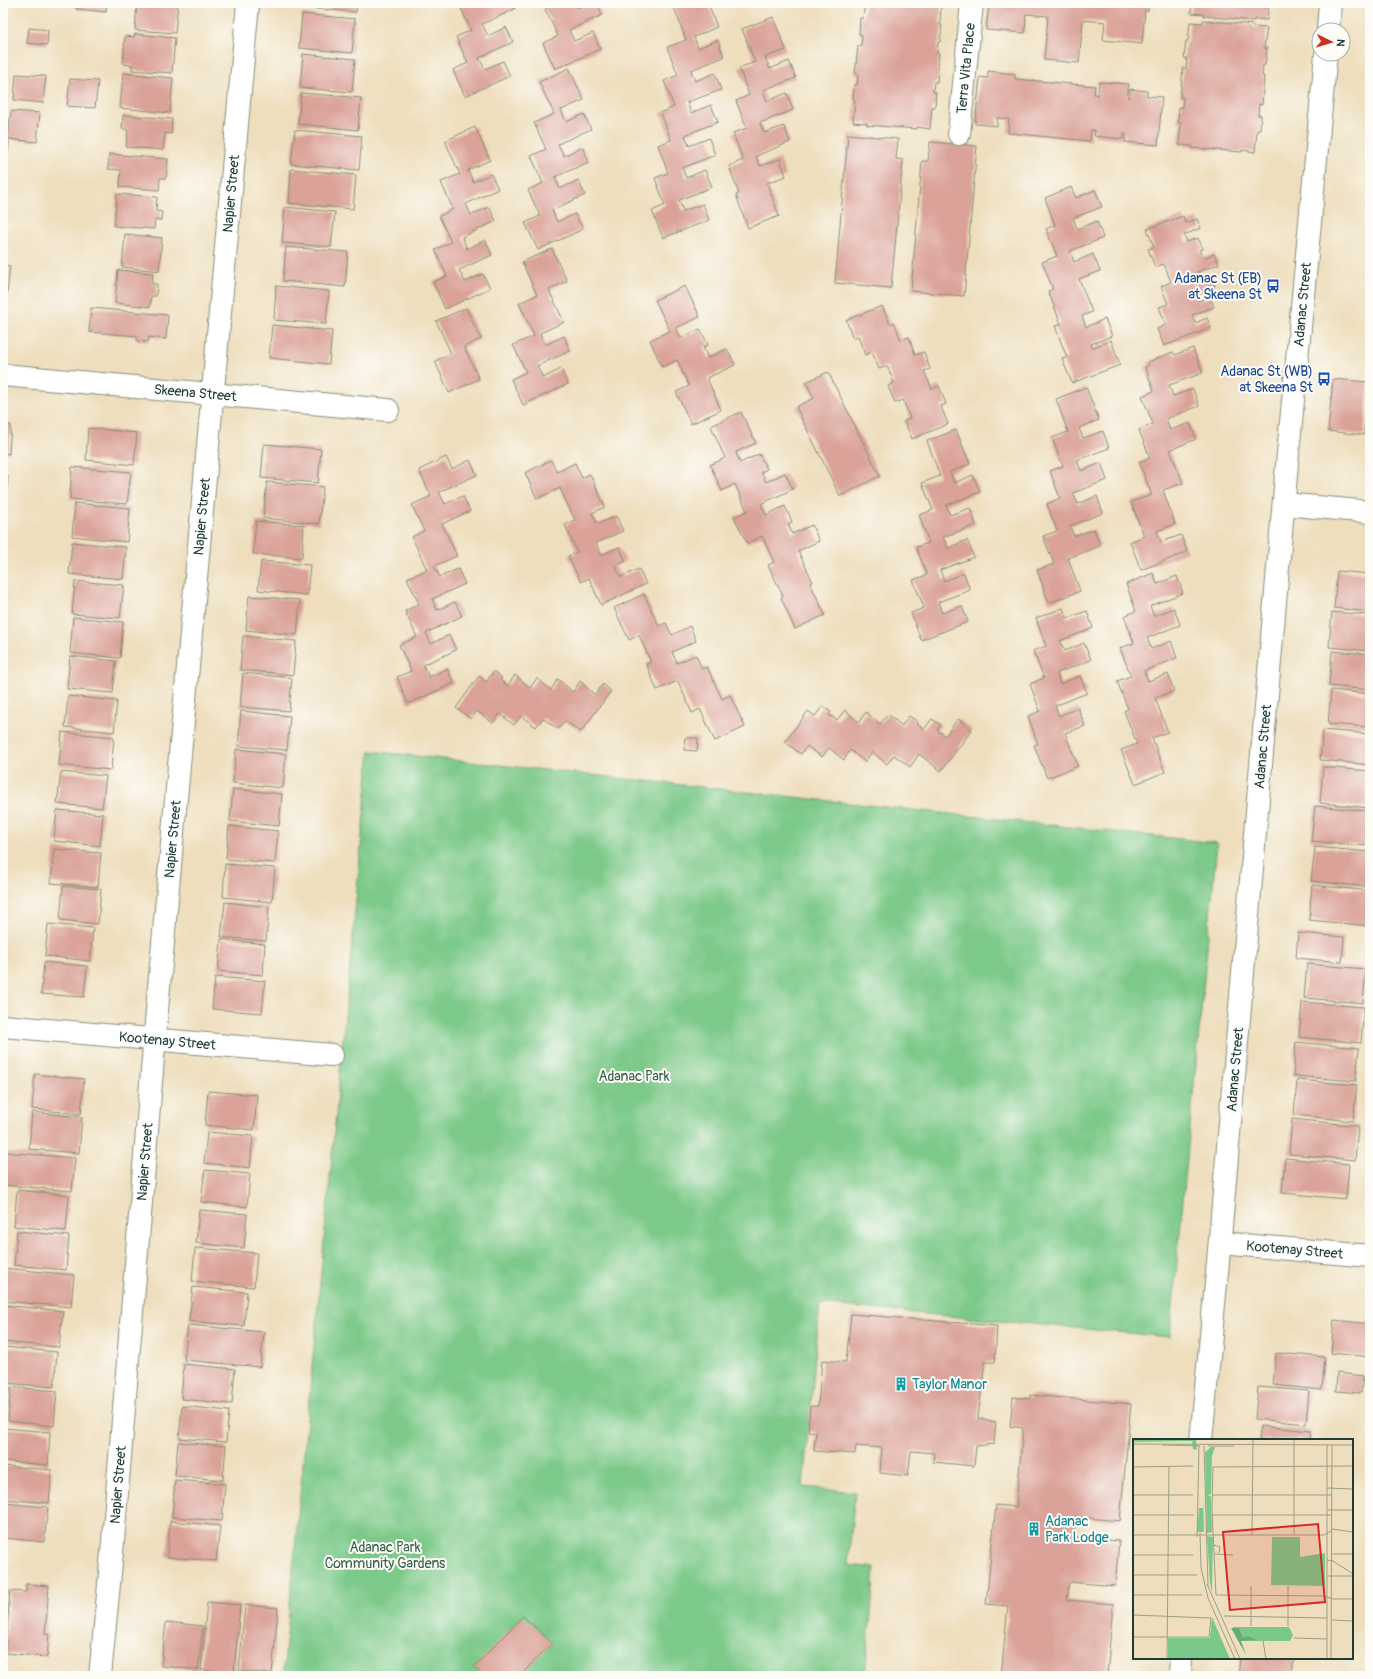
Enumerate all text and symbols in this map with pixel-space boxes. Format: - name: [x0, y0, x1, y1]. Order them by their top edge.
- street label: Terra Vita Place: [953, 22, 978, 115]
- north arrow: [1311, 22, 1351, 62]
- text: N: [1334, 39, 1347, 48]
- street label: Napier Street: [219, 154, 243, 233]
- street label: Adanac Street: [1290, 261, 1315, 347]
- place label: Adanac St (EB) at Skeena St: [1174, 270, 1262, 303]
- bus stop icon: Adanac St (EB) at Skeena St: [1265, 278, 1281, 294]
- place label: Adanac St (WB) at Skeena St: [1220, 363, 1313, 396]
- bus stop icon: Adanac St (WB) at Skeena St: [1316, 371, 1332, 387]
- street label: Skeena Street: [153, 380, 238, 405]
- street label: Napier Street: [190, 476, 214, 556]
- street label: Adanac Street: [1250, 703, 1275, 790]
- street label: Napier Street: [160, 799, 184, 879]
- street label: Adanac Street: [1222, 1026, 1247, 1112]
- street label: Kootenay Street: [118, 1028, 217, 1053]
- park label: Adanac Park: [598, 1068, 670, 1085]
- street label: Napier Street: [133, 1122, 156, 1202]
- street label: Kootenay Street: [1246, 1237, 1344, 1262]
- building icon: Taylor Manor: [893, 1376, 909, 1392]
- place label: Taylor Manor: [912, 1376, 987, 1393]
- inset map: [1133, 1439, 1353, 1659]
- street label: Napier Street: [106, 1445, 129, 1524]
- place label: Adanac Park Lodge: [1045, 1513, 1109, 1546]
- building icon: Adanac Park Lodge: [1026, 1521, 1042, 1537]
- park label: Adanac Park Community Gardens: [325, 1539, 446, 1572]

